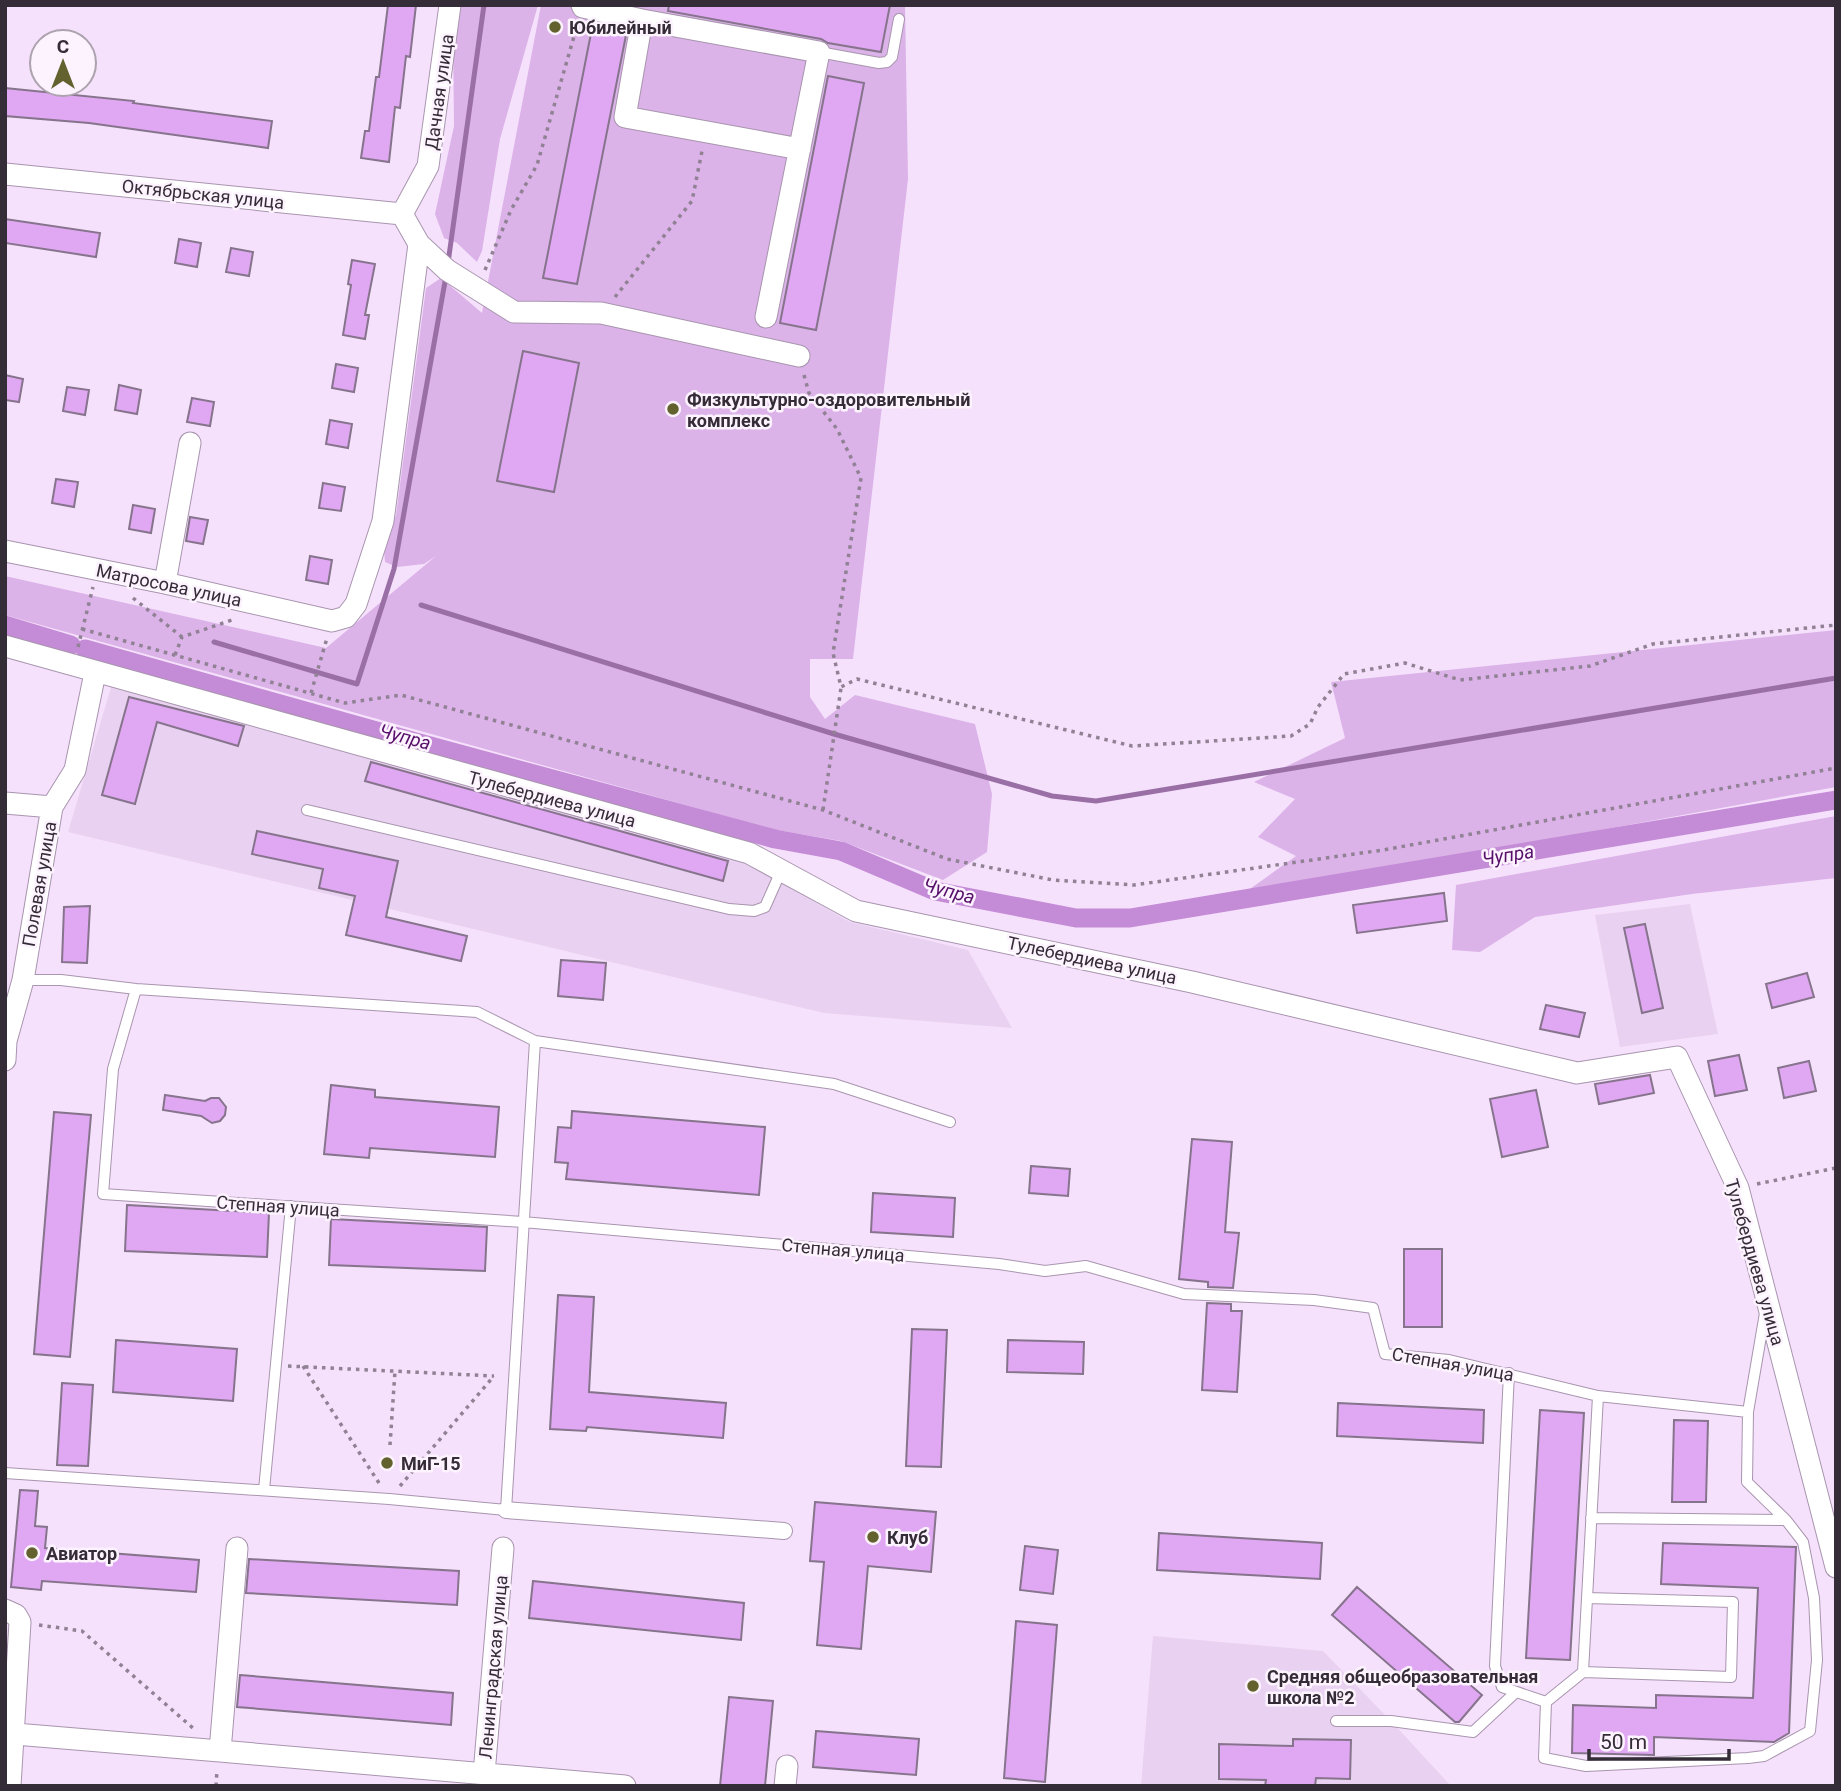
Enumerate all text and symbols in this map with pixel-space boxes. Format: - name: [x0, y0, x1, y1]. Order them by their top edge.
- place label: Юбилейный: [569, 17, 672, 38]
- marker: Юбилейный: [547, 19, 563, 35]
- north arrow: [28, 28, 98, 98]
- street label: Дачная улица: [420, 33, 458, 151]
- text: С: [57, 35, 69, 58]
- street label: Октябрьская улица: [121, 175, 285, 213]
- place label: Физкультурно-оздоровительный комплекс: [687, 389, 970, 431]
- marker: Физкультурно-оздоровительный комплекс: [665, 401, 681, 417]
- street label: Матросова улица: [94, 559, 244, 611]
- water label: Чупра: [377, 719, 433, 755]
- street label: Тулебердиева улица: [466, 767, 638, 831]
- street label: Полевая улица: [18, 820, 60, 948]
- water label: Чупра: [1480, 840, 1536, 870]
- water label: Чупра: [921, 873, 977, 909]
- street label: Тулебердиева улица: [1005, 932, 1179, 988]
- street label: Тулебердиева улица: [1721, 1176, 1789, 1348]
- street label: Степная улица: [216, 1191, 340, 1221]
- street label: Степная улица: [781, 1234, 905, 1266]
- street label: Степная улица: [1390, 1343, 1516, 1385]
- place label: МиГ-15: [401, 1453, 461, 1474]
- marker: МиГ-15: [379, 1455, 395, 1471]
- place label: Клуб: [887, 1527, 928, 1548]
- marker: Клуб: [865, 1529, 881, 1545]
- place label: Авиатор: [46, 1543, 117, 1564]
- marker: Авиатор: [24, 1545, 40, 1561]
- street label: Ленинградская улица: [475, 1574, 511, 1760]
- place label: Средняя общеобразовательная школа №2: [1267, 1666, 1538, 1708]
- marker: Средняя общеобразовательная школа №2: [1245, 1678, 1261, 1694]
- scale bar: [1589, 1718, 1729, 1762]
- text: 50 m: [1600, 1730, 1647, 1754]

